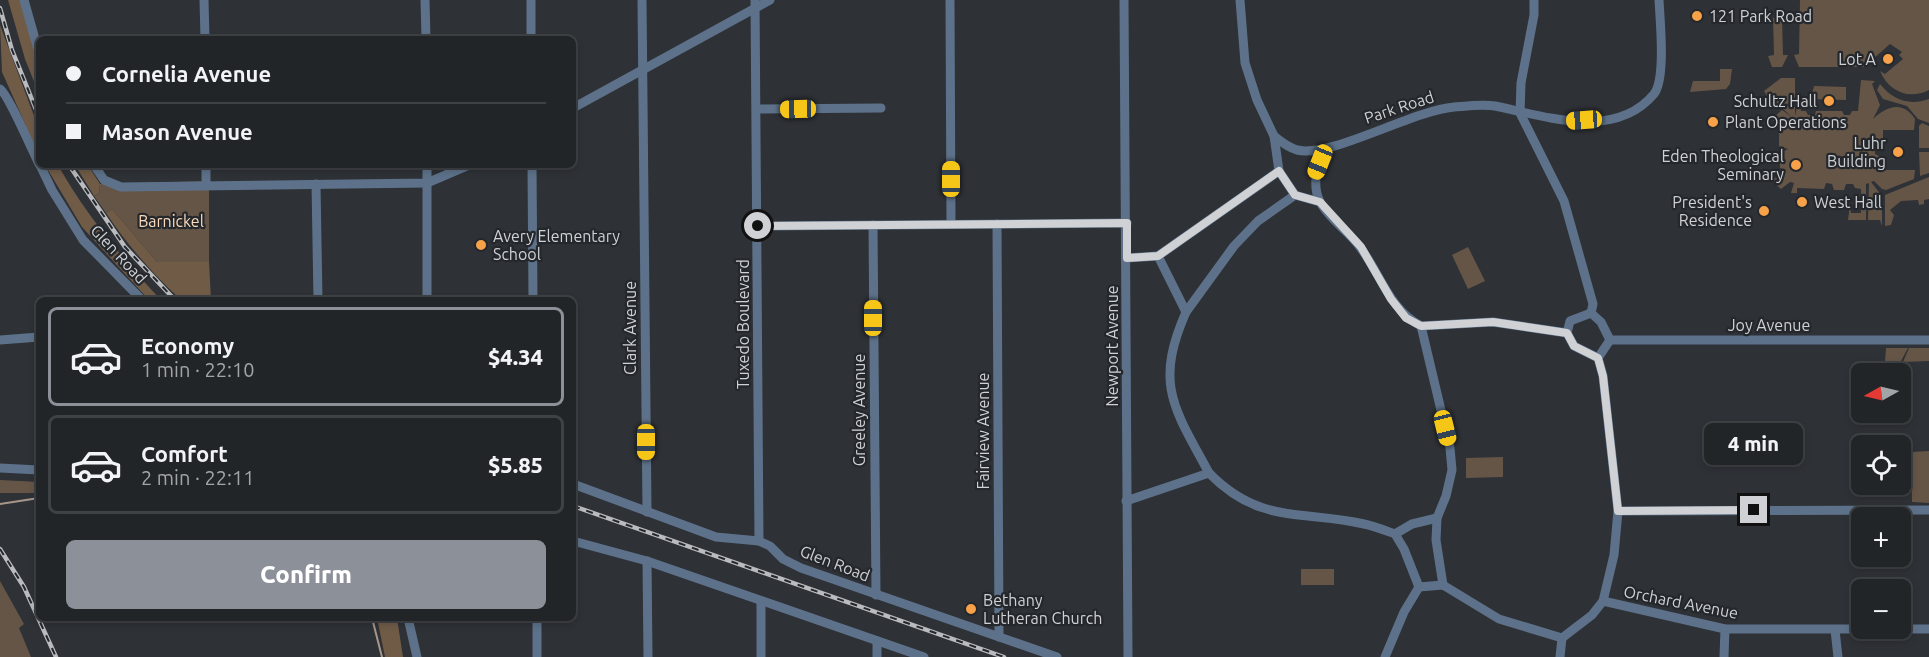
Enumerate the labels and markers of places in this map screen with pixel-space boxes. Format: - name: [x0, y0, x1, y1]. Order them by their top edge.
- place label: 121 Park Road: [1709, 7, 1812, 25]
- marker: 121 Park Road: [1690, 9, 1704, 23]
- place label: Lot A: [1838, 50, 1877, 68]
- marker: Lot A: [1881, 52, 1895, 66]
- place label: Schultz Hall: [1734, 92, 1817, 110]
- marker: Schultz Hall: [1822, 94, 1836, 108]
- place label: Plant Operations: [1725, 113, 1847, 131]
- marker: Plant Operations: [1706, 115, 1720, 129]
- place label: Luhr Building: [1827, 134, 1886, 170]
- marker: Luhr Building: [1891, 145, 1905, 159]
- place label: Eden Theological Seminary: [1662, 147, 1784, 183]
- marker: Eden Theological Seminary: [1789, 158, 1803, 172]
- place label: President's Residence: [1672, 193, 1752, 229]
- place label: West Hall: [1814, 193, 1882, 211]
- marker: West Hall: [1795, 195, 1809, 209]
- marker: President's Residence: [1757, 204, 1771, 218]
- place label: Avery Elementary School: [493, 227, 620, 263]
- marker: Avery Elementary School: [474, 238, 488, 252]
- place label: Bethany Lutheran Church: [983, 591, 1102, 627]
- marker: Bethany Lutheran Church: [964, 602, 978, 616]

